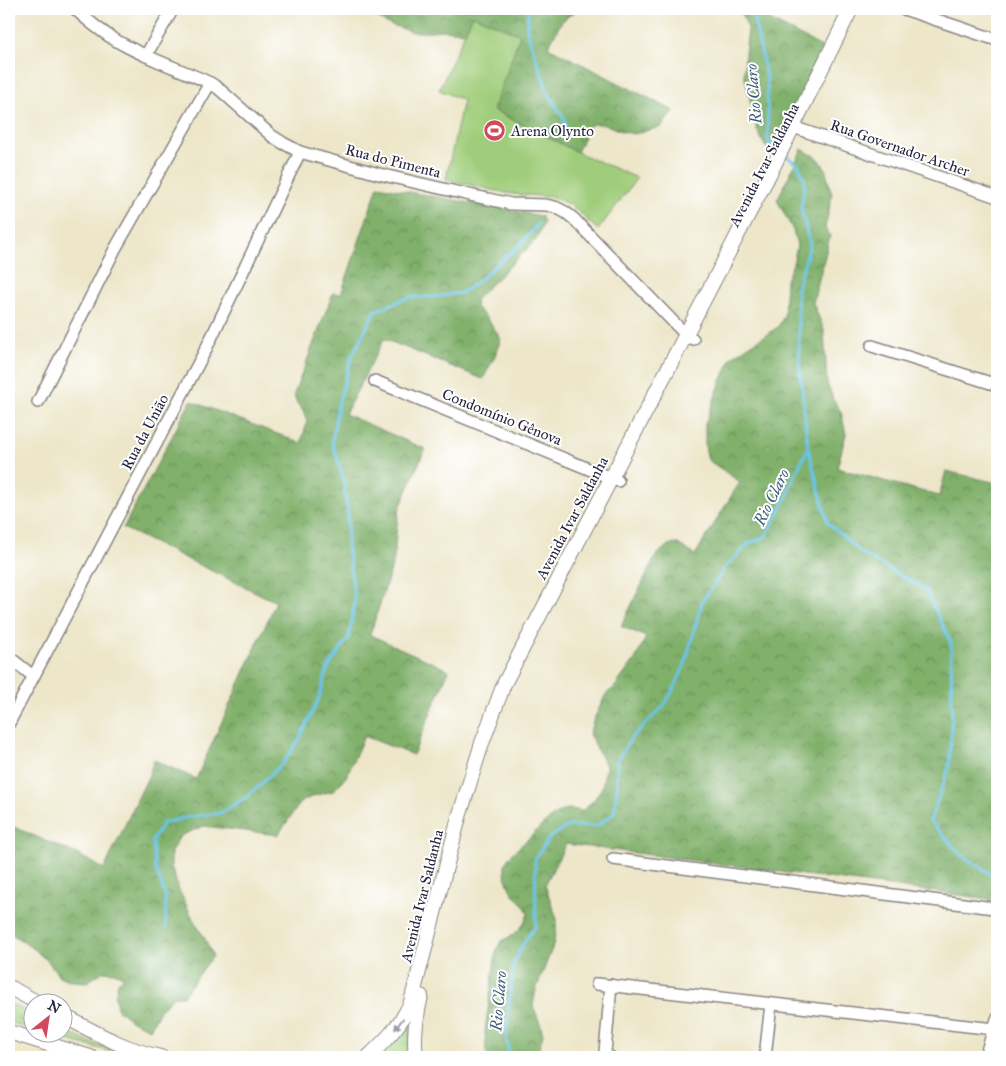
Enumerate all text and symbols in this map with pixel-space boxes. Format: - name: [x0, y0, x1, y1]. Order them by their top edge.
- water label: Rio Claro: [741, 63, 766, 126]
- street label: Avenida Ivar Saldanha: [725, 100, 803, 231]
- street label: Rua Governador Archer: [828, 116, 972, 180]
- sports icon: Arena Olynto: [483, 119, 507, 143]
- place label: Arena Olynto: [510, 122, 594, 140]
- street label: Rua do Pimenta: [343, 140, 443, 182]
- street label: Condomínio Gênova: [440, 385, 565, 449]
- street label: Rua da União: [118, 391, 173, 473]
- street label: Avenida Ivar Saldanha: [532, 453, 612, 583]
- water label: Rio Claro: [749, 466, 793, 529]
- street label: Avenida Ivar Saldanha: [397, 827, 447, 965]
- water label: Rio Claro: [486, 970, 511, 1033]
- north arrow: [22, 994, 72, 1044]
- text: N: [45, 997, 64, 1018]
- one-way arrow: [394, 1017, 404, 1031]

